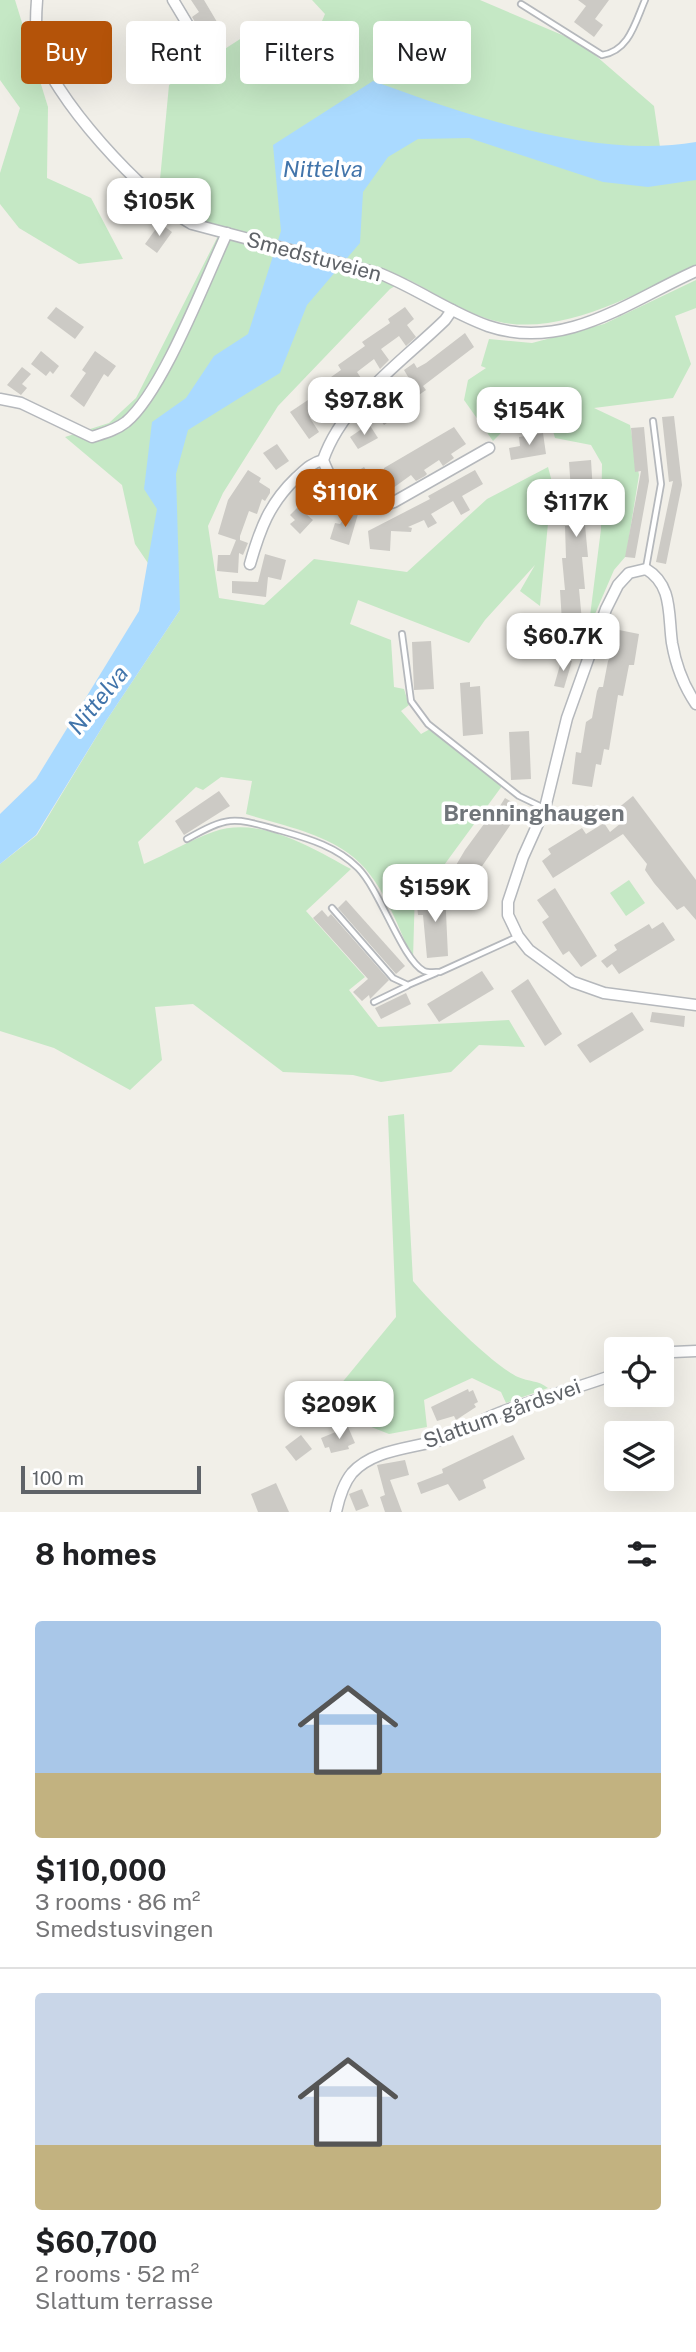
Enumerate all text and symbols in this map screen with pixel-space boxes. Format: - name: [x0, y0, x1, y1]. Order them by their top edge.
- chip: Buy: [21, 21, 112, 84]
- chip: Rent: [126, 21, 226, 84]
- chip: Filters: [240, 21, 359, 84]
- chip: New: [373, 21, 471, 84]
- water label: Nittelva: [283, 155, 363, 182]
- pin: $105K: [110, 178, 208, 238]
- text: $105K: [123, 187, 195, 214]
- street label: Smedstuveien: [244, 226, 384, 287]
- pin: $97.8K: [307, 378, 421, 437]
- text: $97.8K: [324, 386, 404, 413]
- pin: $154K: [480, 388, 578, 447]
- text: $154K: [493, 396, 565, 423]
- pin: $110K: [296, 470, 394, 529]
- text: $110K: [312, 478, 378, 505]
- pin: $117K: [527, 480, 625, 539]
- text: $117K: [543, 488, 609, 515]
- pin: $60.7K: [506, 614, 620, 673]
- text: $60.7K: [523, 622, 603, 649]
- water label: Nittelva: [62, 660, 133, 739]
- district label: Brenninghaugen: [443, 799, 625, 826]
- pin: $159K: [386, 864, 484, 924]
- text: $159K: [399, 873, 471, 900]
- map controls: [604, 1337, 674, 1491]
- button: locate: [604, 1337, 674, 1407]
- street label: Slattum gårdsvei: [420, 1374, 584, 1454]
- pin: $209K: [290, 1382, 388, 1441]
- text: $209K: [301, 1390, 377, 1417]
- button: layers: [604, 1421, 674, 1491]
- scale bar: [21, 1463, 201, 1495]
- text: 100 m: [32, 1467, 84, 1489]
- icon: filters: [623, 1535, 661, 1573]
- text: 8 homes: [35, 1536, 157, 1572]
- icon: home: [285, 1667, 411, 1793]
- text: $110,000: [35, 1852, 167, 1888]
- text: 3 rooms · 86 m²: [35, 1888, 201, 1915]
- text: Smedstusvingen: [35, 1915, 213, 1942]
- icon: home: [285, 2039, 411, 2165]
- text: $60,700: [35, 2224, 157, 2260]
- text: 2 rooms · 52 m²: [35, 2260, 199, 2287]
- text: Slattum terrasse: [35, 2287, 213, 2314]

